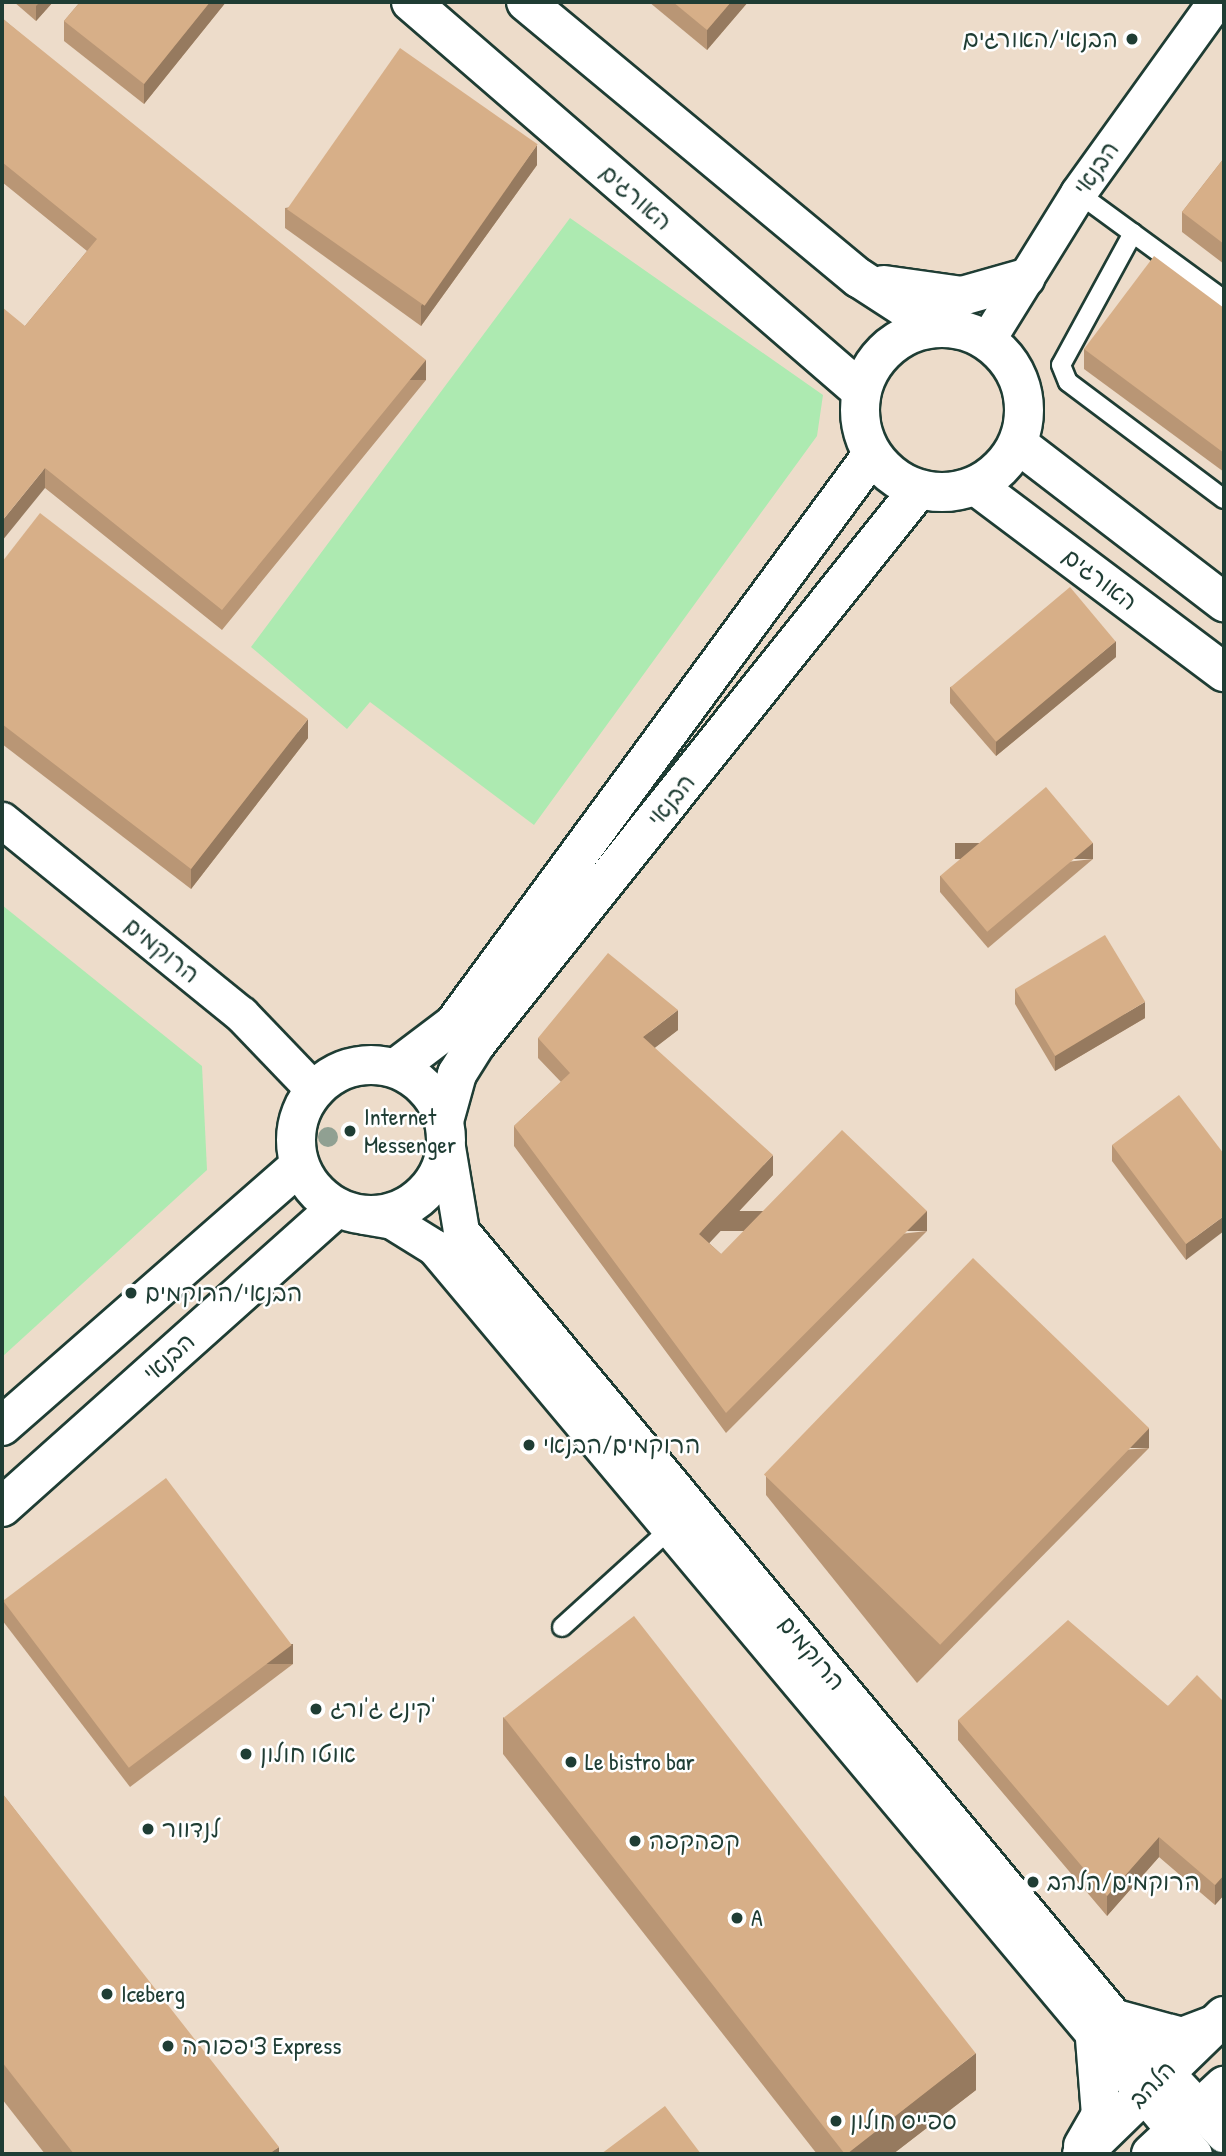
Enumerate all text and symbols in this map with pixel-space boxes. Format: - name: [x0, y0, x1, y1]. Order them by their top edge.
- place label: הבנאי/האורגים: [963, 25, 1118, 53]
- marker: הבנאי/האורגים: [1124, 31, 1140, 47]
- street label: הבנאי: [1067, 136, 1125, 200]
- street label: האורגים: [594, 158, 678, 236]
- street label: האורגים: [1057, 542, 1143, 616]
- street label: הבנאי: [641, 768, 701, 832]
- street label: הרוקמים: [119, 911, 205, 989]
- place label: Internet Messenger: [364, 1103, 456, 1159]
- marker: Internet Messenger: [342, 1123, 358, 1139]
- place label: הבנאי/הרוקמים: [145, 1279, 302, 1307]
- marker: הבנאי/הרוקמים: [123, 1285, 139, 1301]
- street label: הבנאי: [137, 1327, 201, 1387]
- place label: הרוקמים/הבנאי: [543, 1431, 700, 1459]
- marker: הרוקמים/הבנאי: [521, 1437, 537, 1453]
- street label: הרוקמים: [773, 1610, 851, 1696]
- place label: קינג ג'ורג': [330, 1695, 435, 1723]
- marker: קינג ג'ורג': [308, 1701, 324, 1717]
- place label: אוטו חולון: [260, 1740, 356, 1768]
- marker: אוטו חולון: [238, 1746, 254, 1762]
- place label: Le bistro bar: [585, 1748, 695, 1776]
- marker: Le bistro bar: [563, 1754, 579, 1770]
- place label: לנדוור: [162, 1815, 220, 1843]
- marker: לנדוור: [140, 1821, 156, 1837]
- place label: קפהקפה: [649, 1827, 740, 1855]
- marker: קפהקפה: [627, 1833, 643, 1849]
- place label: הרוקמים/הלהב: [1047, 1868, 1200, 1896]
- marker: הרוקמים/הלהב: [1025, 1874, 1041, 1890]
- place label: A: [751, 1904, 763, 1932]
- marker: A: [729, 1910, 745, 1926]
- place label: Iceberg: [121, 1980, 185, 2008]
- marker: Iceberg: [99, 1986, 115, 2002]
- place label: ציפפורה Express: [182, 2032, 342, 2060]
- marker: ציפפורה Express: [160, 2038, 176, 2054]
- street label: הלהב: [1123, 2054, 1181, 2114]
- place label: ספייס חולון: [850, 2107, 957, 2135]
- marker: ספייס חולון: [828, 2113, 844, 2129]

